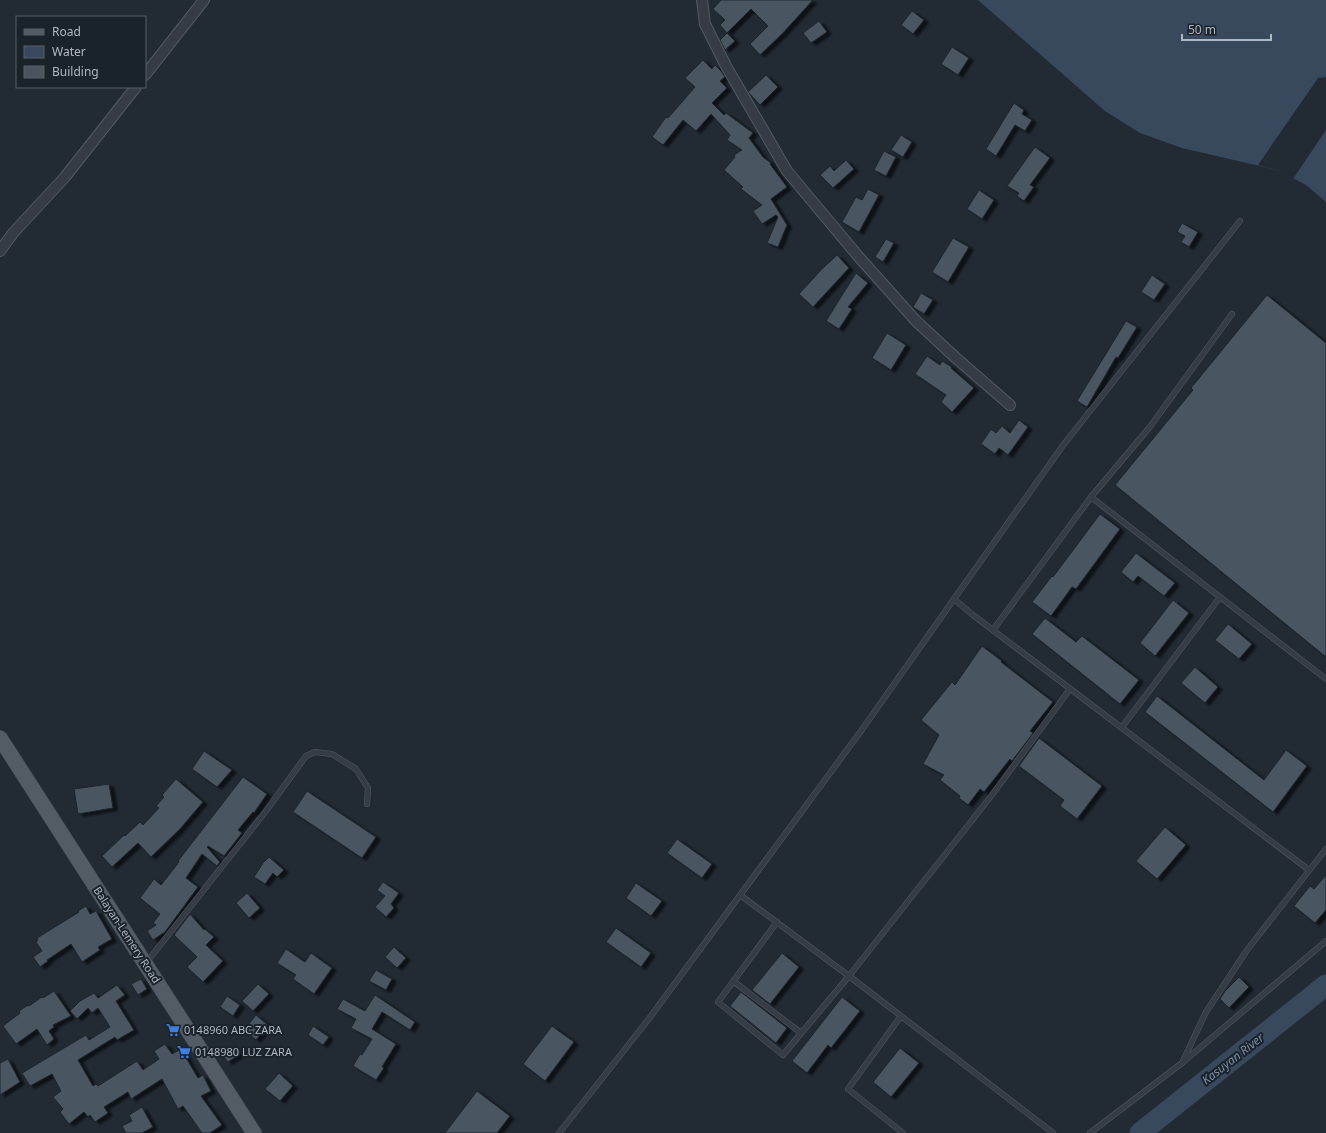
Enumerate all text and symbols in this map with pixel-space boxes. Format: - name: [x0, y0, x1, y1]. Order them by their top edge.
- legend: [16, 16, 146, 88]
- scale bar: [1182, 16, 1271, 42]
- text: 50 m: [1188, 21, 1216, 38]
- text: Road: [52, 23, 81, 40]
- text: Water: [52, 43, 86, 60]
- text: Building: [52, 63, 99, 80]
- street label: Balayan-Lemery Road: [91, 884, 164, 986]
- supermarket icon: 0148960 ABC ZARA: [165, 1022, 181, 1038]
- place label: 0148960 ABC ZARA: [184, 1022, 283, 1037]
- water label: Kasuyan River: [1198, 1028, 1268, 1088]
- supermarket icon: 0148980 LUZ ZARA: [176, 1044, 192, 1060]
- place label: 0148980 LUZ ZARA: [195, 1044, 293, 1059]

